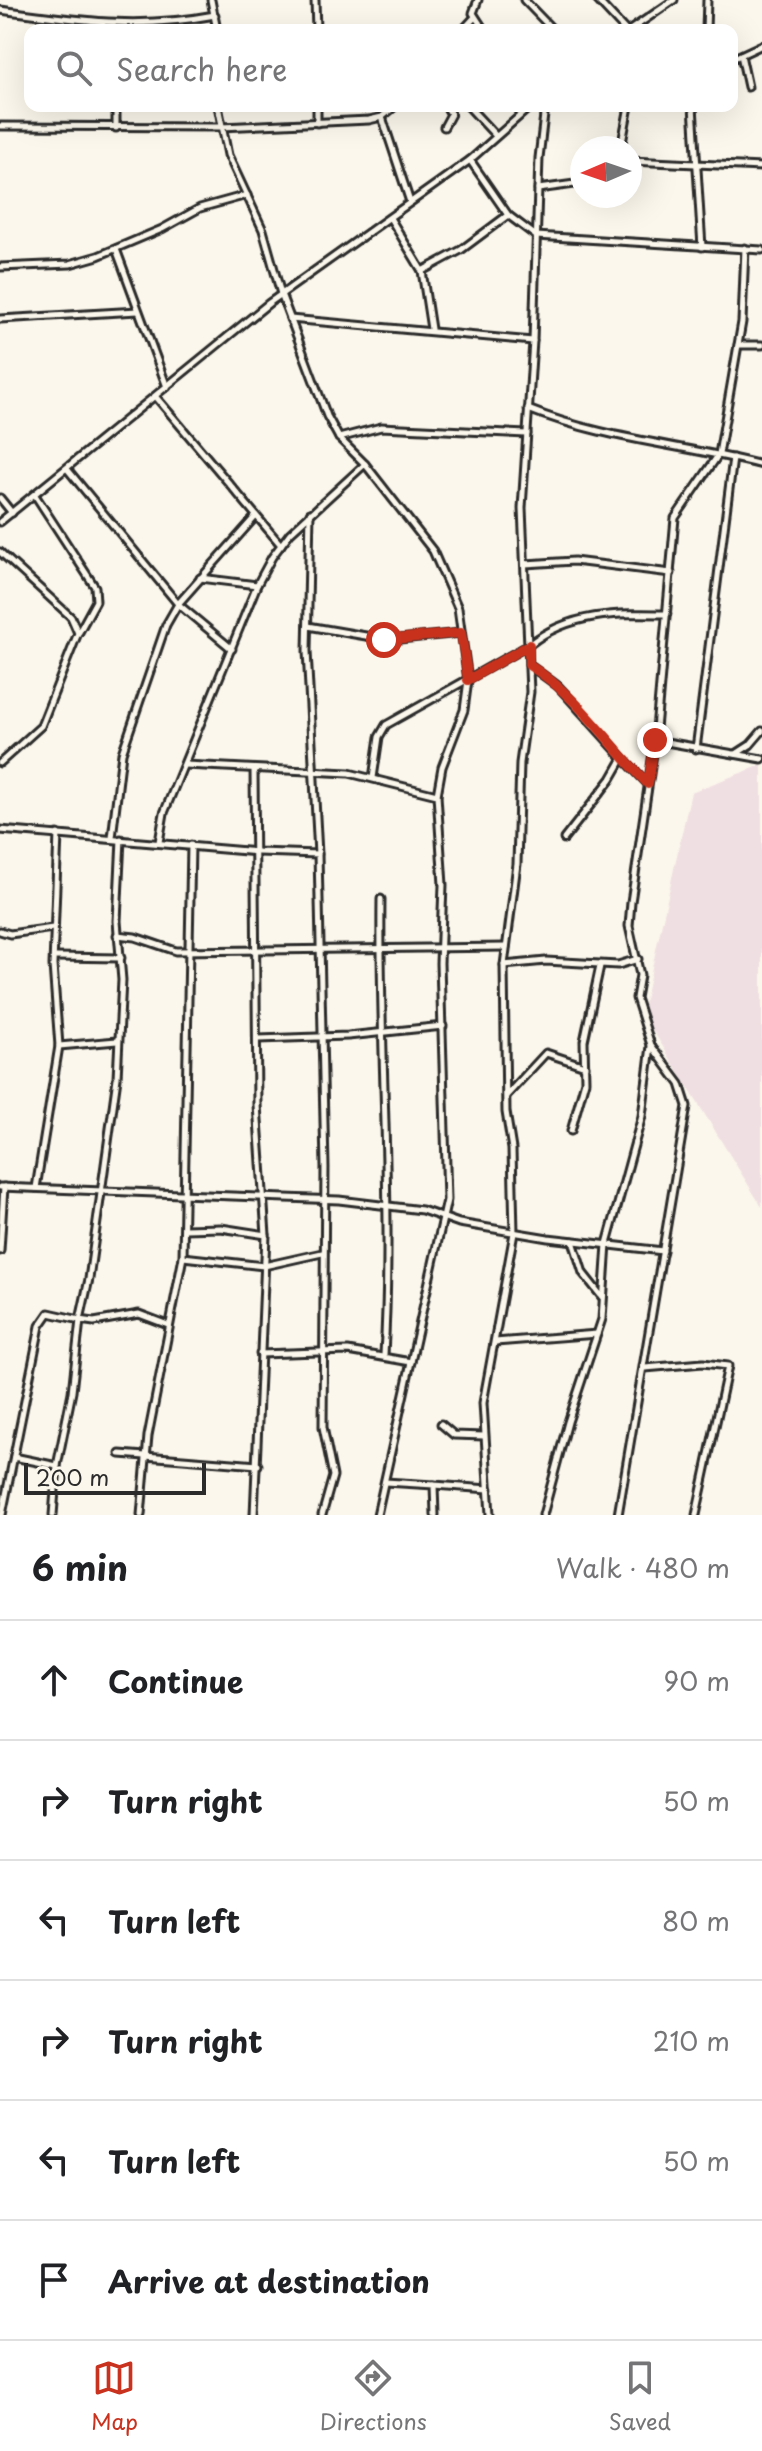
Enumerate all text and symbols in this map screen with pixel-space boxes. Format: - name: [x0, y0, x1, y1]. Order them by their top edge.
- search box: [24, 24, 738, 112]
- icon: search: [52, 46, 96, 90]
- text: Search here: [116, 46, 288, 91]
- north arrow: [570, 136, 642, 208]
- route start: [366, 622, 402, 658]
- route end: [637, 722, 673, 758]
- scale bar: [24, 1459, 206, 1495]
- text: 200 m: [36, 1460, 109, 1493]
- text: 6 min: [32, 1541, 128, 1593]
- text: Walk · 480 m: [556, 1548, 730, 1587]
- icon: ahead: [32, 1658, 76, 1702]
- text: Continue: [108, 1658, 243, 1703]
- text: 90 m: [663, 1661, 730, 1700]
- icon: right: [32, 1778, 76, 1822]
- text: Turn right: [108, 1778, 263, 1823]
- text: 50 m: [663, 1781, 730, 1820]
- icon: left: [32, 1898, 76, 1942]
- text: Turn left: [108, 1898, 240, 1943]
- text: 80 m: [662, 1901, 730, 1940]
- icon: right: [32, 2018, 76, 2062]
- text: Turn right: [108, 2018, 263, 2063]
- text: 210 m: [653, 2021, 730, 2060]
- icon: left: [32, 2138, 76, 2182]
- text: Turn left: [108, 2138, 240, 2183]
- text: 50 m: [663, 2141, 730, 2180]
- icon: arrive: [32, 2258, 76, 2302]
- text: Arrive at destination: [108, 2258, 430, 2303]
- tab: Map: [91, 2356, 138, 2437]
- tab: Directions: [320, 2356, 427, 2437]
- tab: Saved: [609, 2356, 671, 2437]

